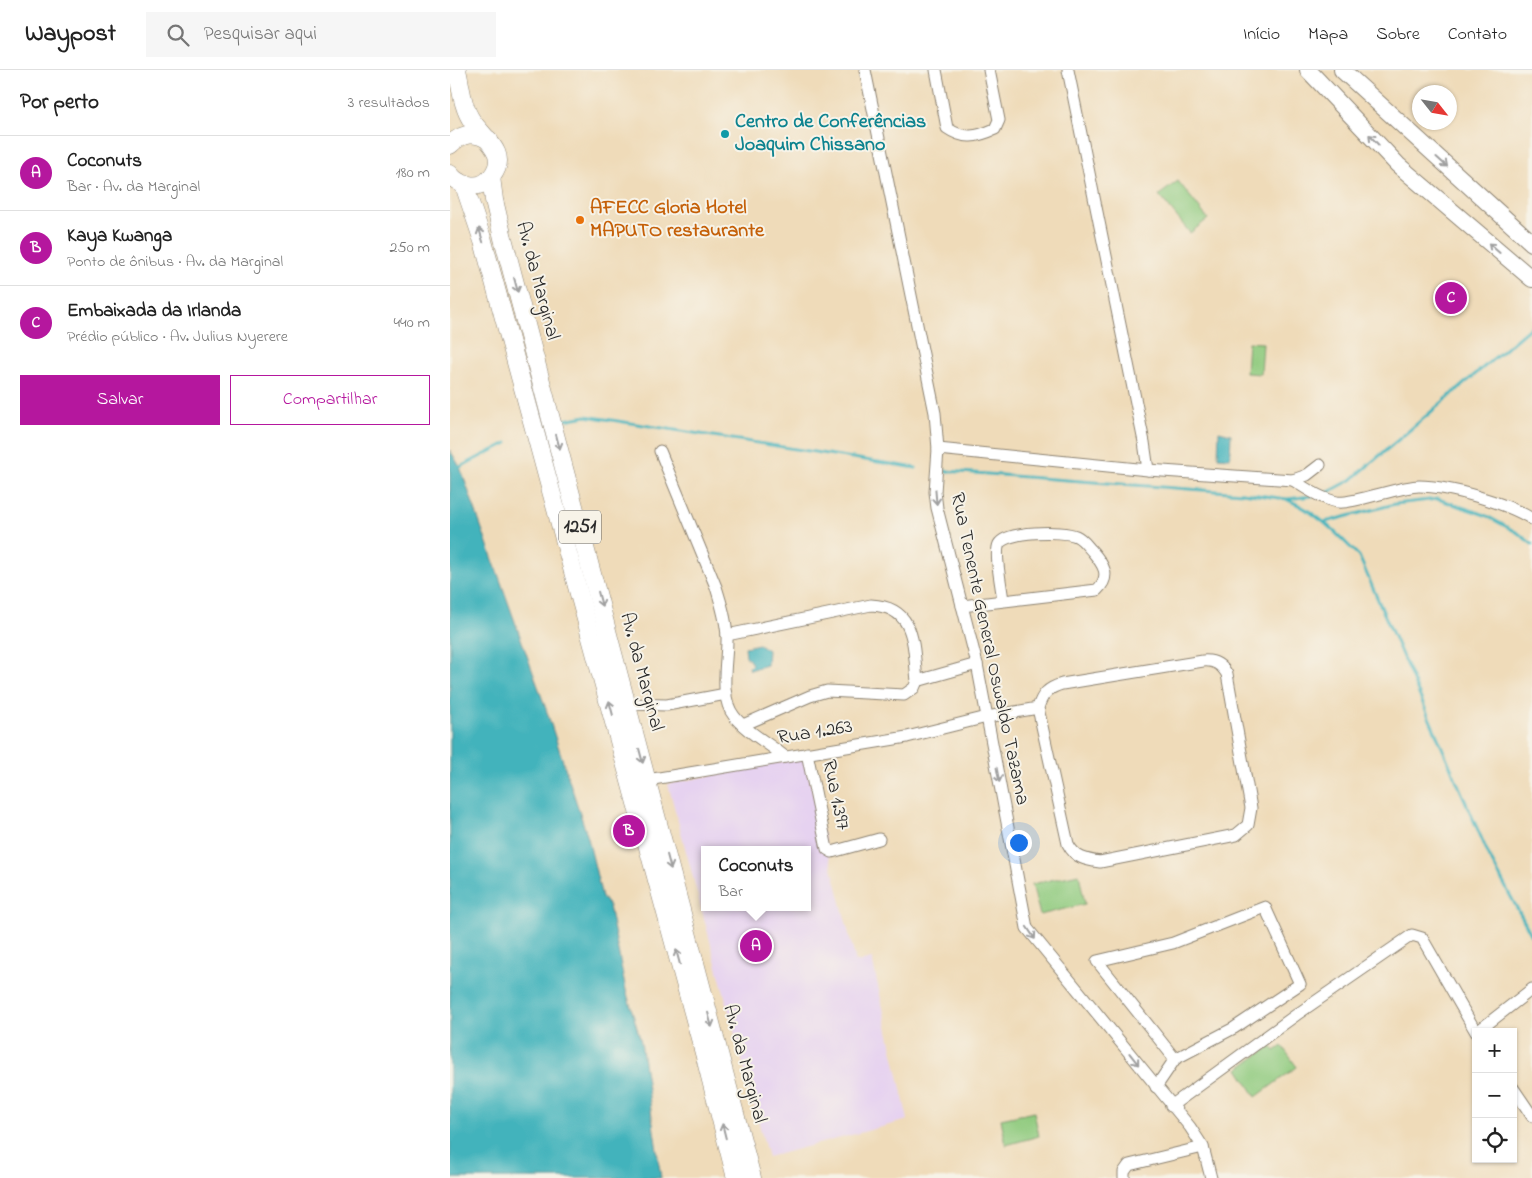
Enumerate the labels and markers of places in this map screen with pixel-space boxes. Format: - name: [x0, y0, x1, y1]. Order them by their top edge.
- place label: Centro de Conferências Joaquim Chissano: [735, 108, 926, 160]
- marker: Centro de Conferências Joaquim Chissano: [719, 128, 731, 140]
- place label: AFECC Gloria Hotel MAPUTO restaurante: [590, 194, 765, 246]
- marker: AFECC Gloria Hotel MAPUTO restaurante: [574, 214, 586, 226]
- pin: C: [1435, 279, 1467, 317]
- pin: B: [613, 812, 645, 850]
- pin: A: [740, 927, 772, 965]

